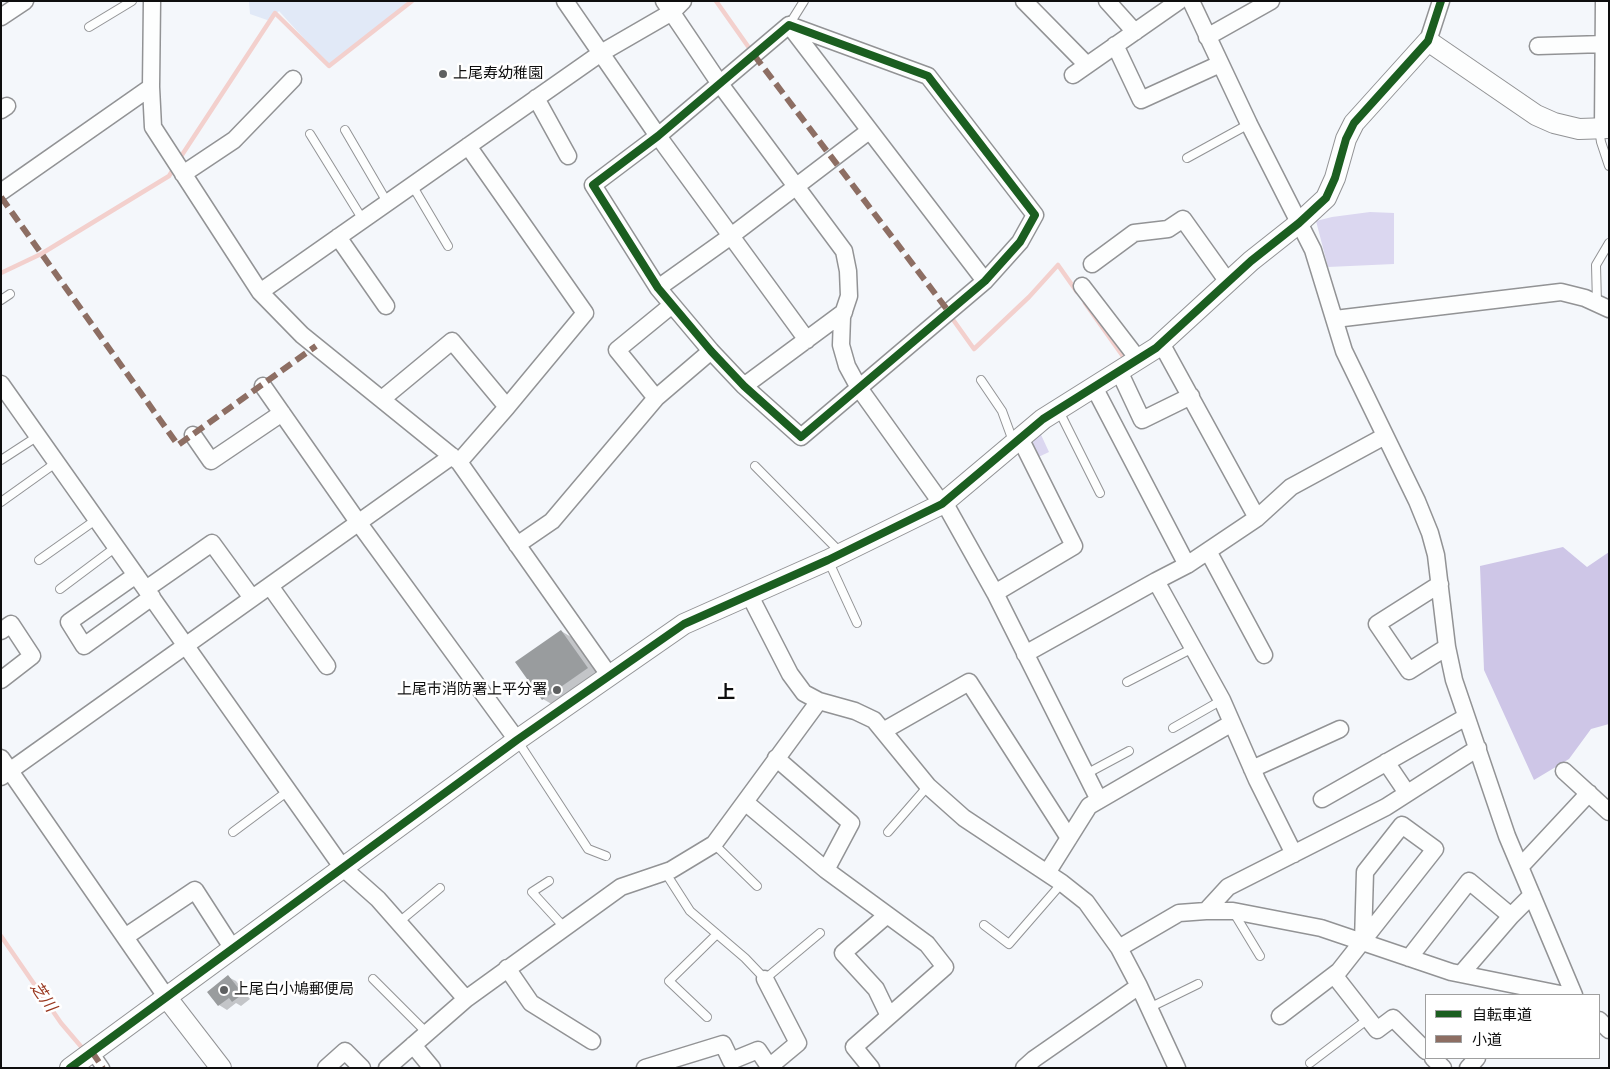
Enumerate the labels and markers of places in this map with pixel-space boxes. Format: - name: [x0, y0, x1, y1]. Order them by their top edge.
- place label: 上尾寿幼稚園: [453, 65, 543, 83]
- marker: 上尾寿幼稚園: [437, 68, 449, 80]
- place label: 上尾市消防署上平分署: [397, 681, 547, 699]
- marker: 上尾市消防署上平分署: [551, 684, 563, 696]
- place label: 上尾白小鳩郵便局: [234, 981, 354, 999]
- marker: 上尾白小鳩郵便局: [218, 984, 230, 996]

